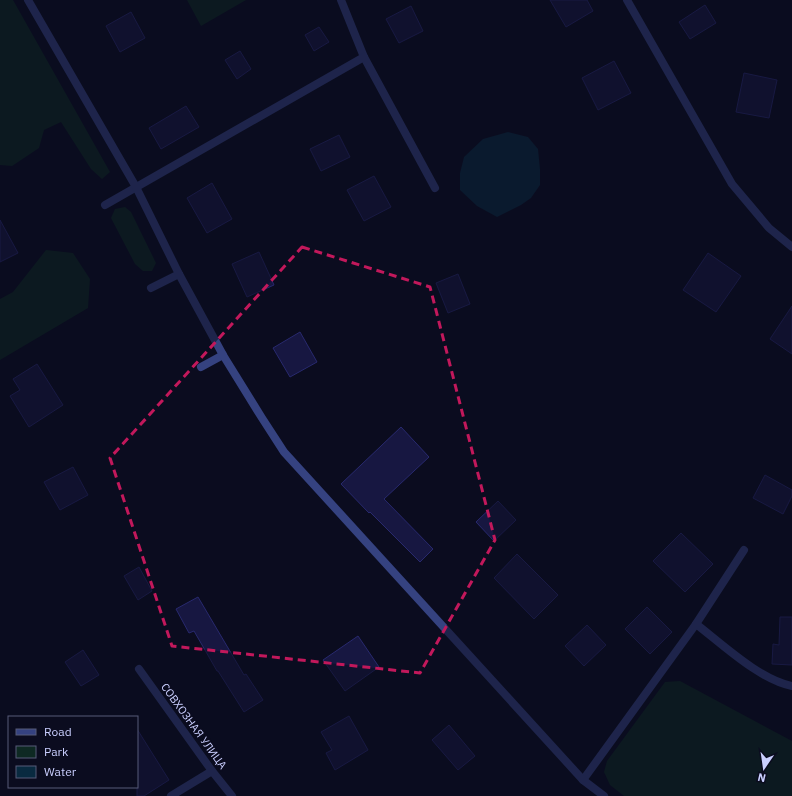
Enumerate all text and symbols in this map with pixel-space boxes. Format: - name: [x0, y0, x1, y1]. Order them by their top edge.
- street label: СОВХОЗНАЯ УЛИЦА: [158, 680, 230, 772]
- legend: [8, 716, 138, 788]
- text: Road: [44, 724, 72, 739]
- text: Park: [44, 744, 69, 759]
- north arrow: [744, 748, 784, 788]
- text: Water: [44, 764, 77, 779]
- text: N: [756, 770, 767, 785]

